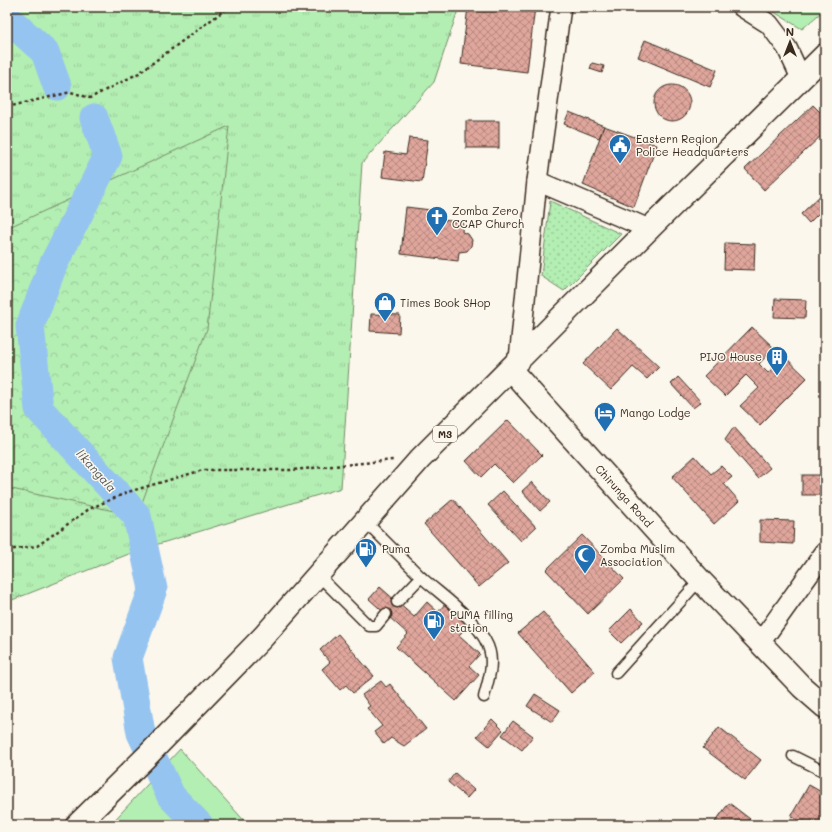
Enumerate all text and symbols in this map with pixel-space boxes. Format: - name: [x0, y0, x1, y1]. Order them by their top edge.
- north arrow: [770, 22, 810, 62]
- text: N: [786, 24, 794, 39]
- place label: Eastern Region Police Headquarters: [636, 131, 749, 159]
- public building icon: Eastern Region Police Headquarters: [607, 132, 633, 165]
- place label: Zomba Zero CCAP Church: [452, 203, 524, 231]
- church icon: Zomba Zero CCAP Church: [424, 204, 450, 237]
- shop icon: Times Book SHop: [372, 290, 398, 323]
- place label: Times Book SHop: [400, 295, 491, 310]
- building icon: PIJO House: [764, 344, 790, 377]
- place label: PIJO House: [700, 349, 762, 364]
- hotel icon: Mango Lodge: [592, 400, 618, 433]
- place label: Mango Lodge: [620, 405, 691, 420]
- road number: M3: [433, 426, 457, 442]
- water label: likangala: [73, 446, 120, 495]
- street label: Chirunga Road: [592, 461, 656, 530]
- fuel station icon: Puma: [353, 536, 379, 569]
- place label: Puma: [382, 541, 411, 556]
- place label: Zomba Muslim Association: [600, 541, 675, 569]
- mosque icon: Zomba Muslim Association: [572, 542, 598, 575]
- place label: PUMA filling station: [450, 607, 513, 635]
- fuel station icon: PUMA filling station: [421, 608, 447, 641]

